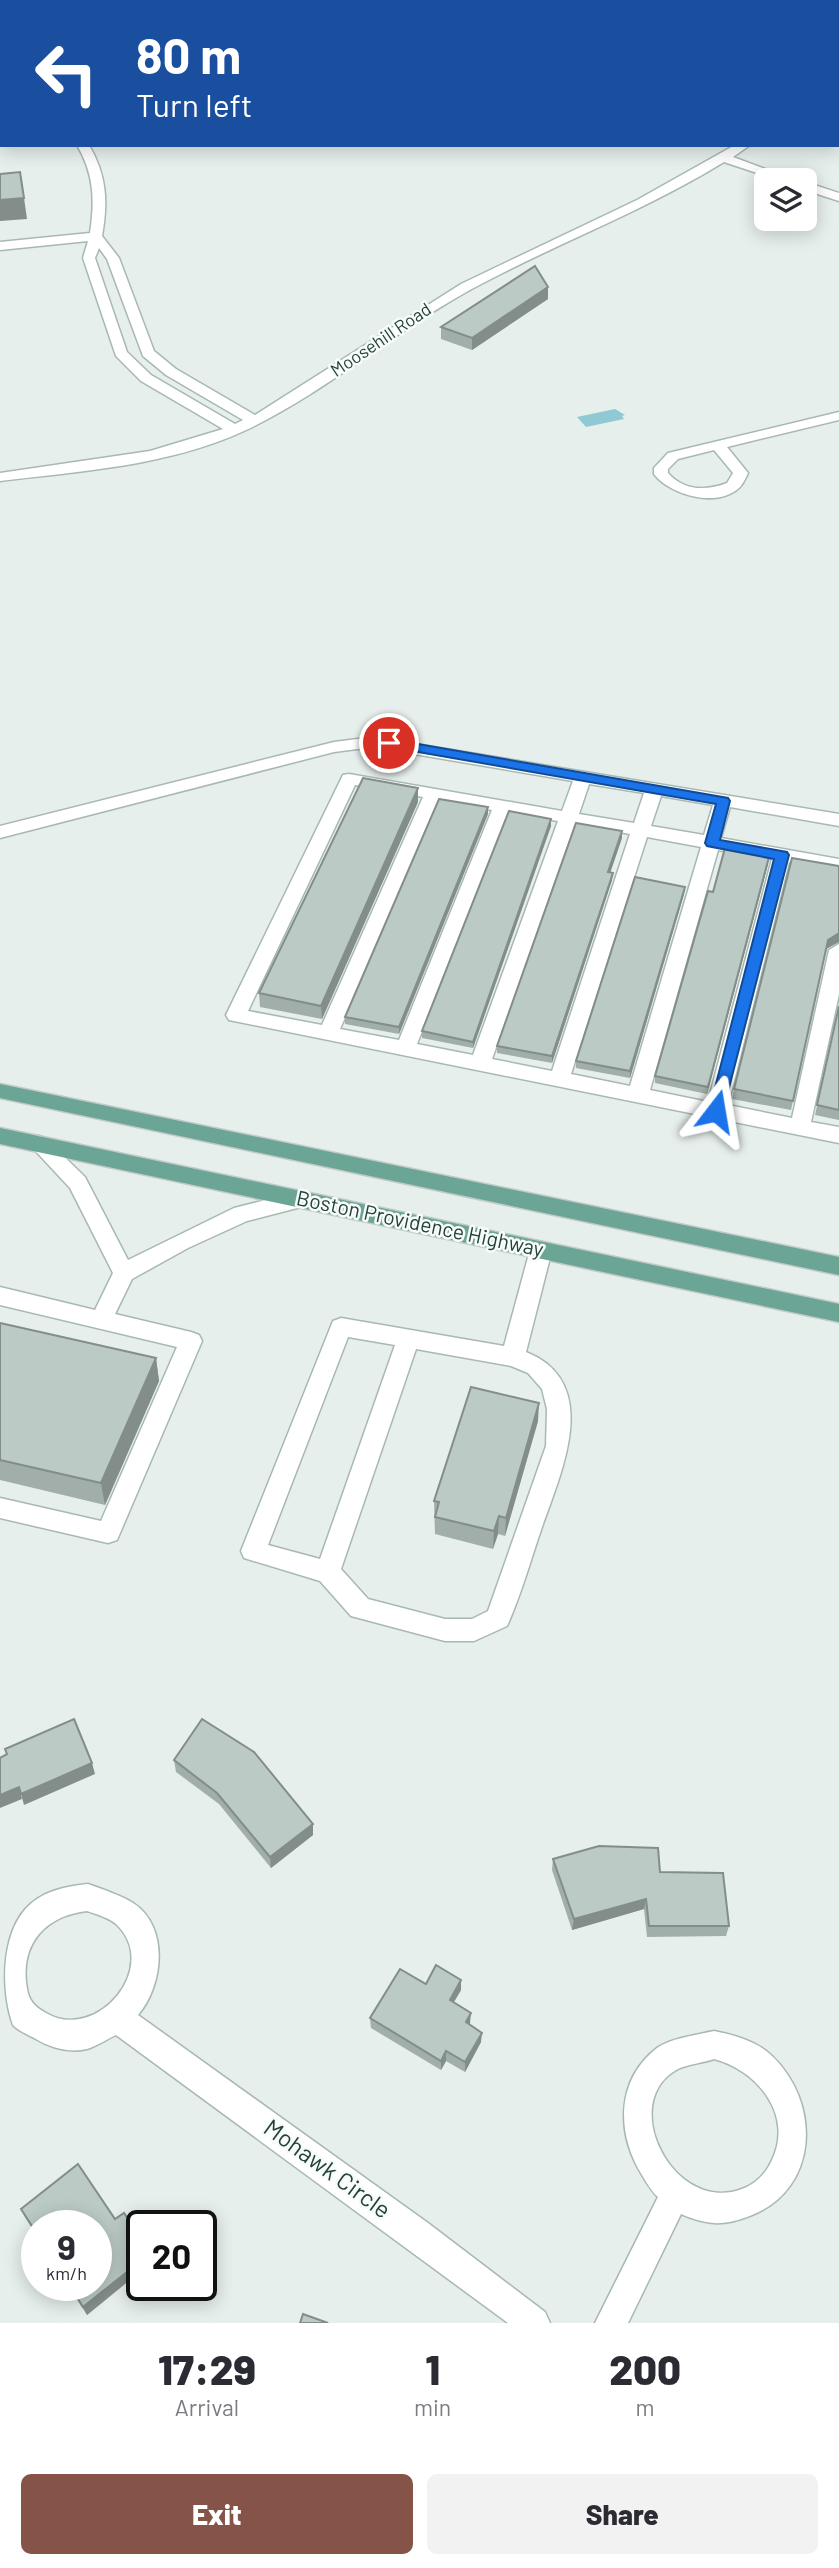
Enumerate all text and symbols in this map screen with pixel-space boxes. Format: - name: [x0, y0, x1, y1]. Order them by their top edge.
- text: 80 m: [136, 25, 241, 84]
- icon: left: [21, 28, 112, 119]
- text: Turn left: [136, 85, 253, 123]
- map controls: [754, 168, 817, 231]
- button: layers: [754, 168, 817, 231]
- street label: Moosehill Road: [326, 297, 435, 381]
- pin: [359, 713, 419, 773]
- icon: arrive: [370, 724, 408, 762]
- position arrow: [679, 1074, 753, 1148]
- street label: Boston Providence Highway: [294, 1184, 546, 1261]
- street label: Mohawk Circle: [259, 2112, 397, 2223]
- speed limit sign: 20: [126, 2210, 217, 2301]
- text: 9: [57, 2225, 76, 2267]
- text: km/h: [46, 2262, 87, 2284]
- text: 17:29: [158, 2343, 256, 2393]
- text: 1: [425, 2343, 440, 2393]
- text: 200: [609, 2343, 681, 2393]
- text: Arrival: [175, 2393, 239, 2421]
- text: min: [414, 2393, 451, 2421]
- text: m: [636, 2393, 655, 2421]
- button: Exit: [21, 2474, 413, 2554]
- button: Share: [427, 2474, 818, 2554]

